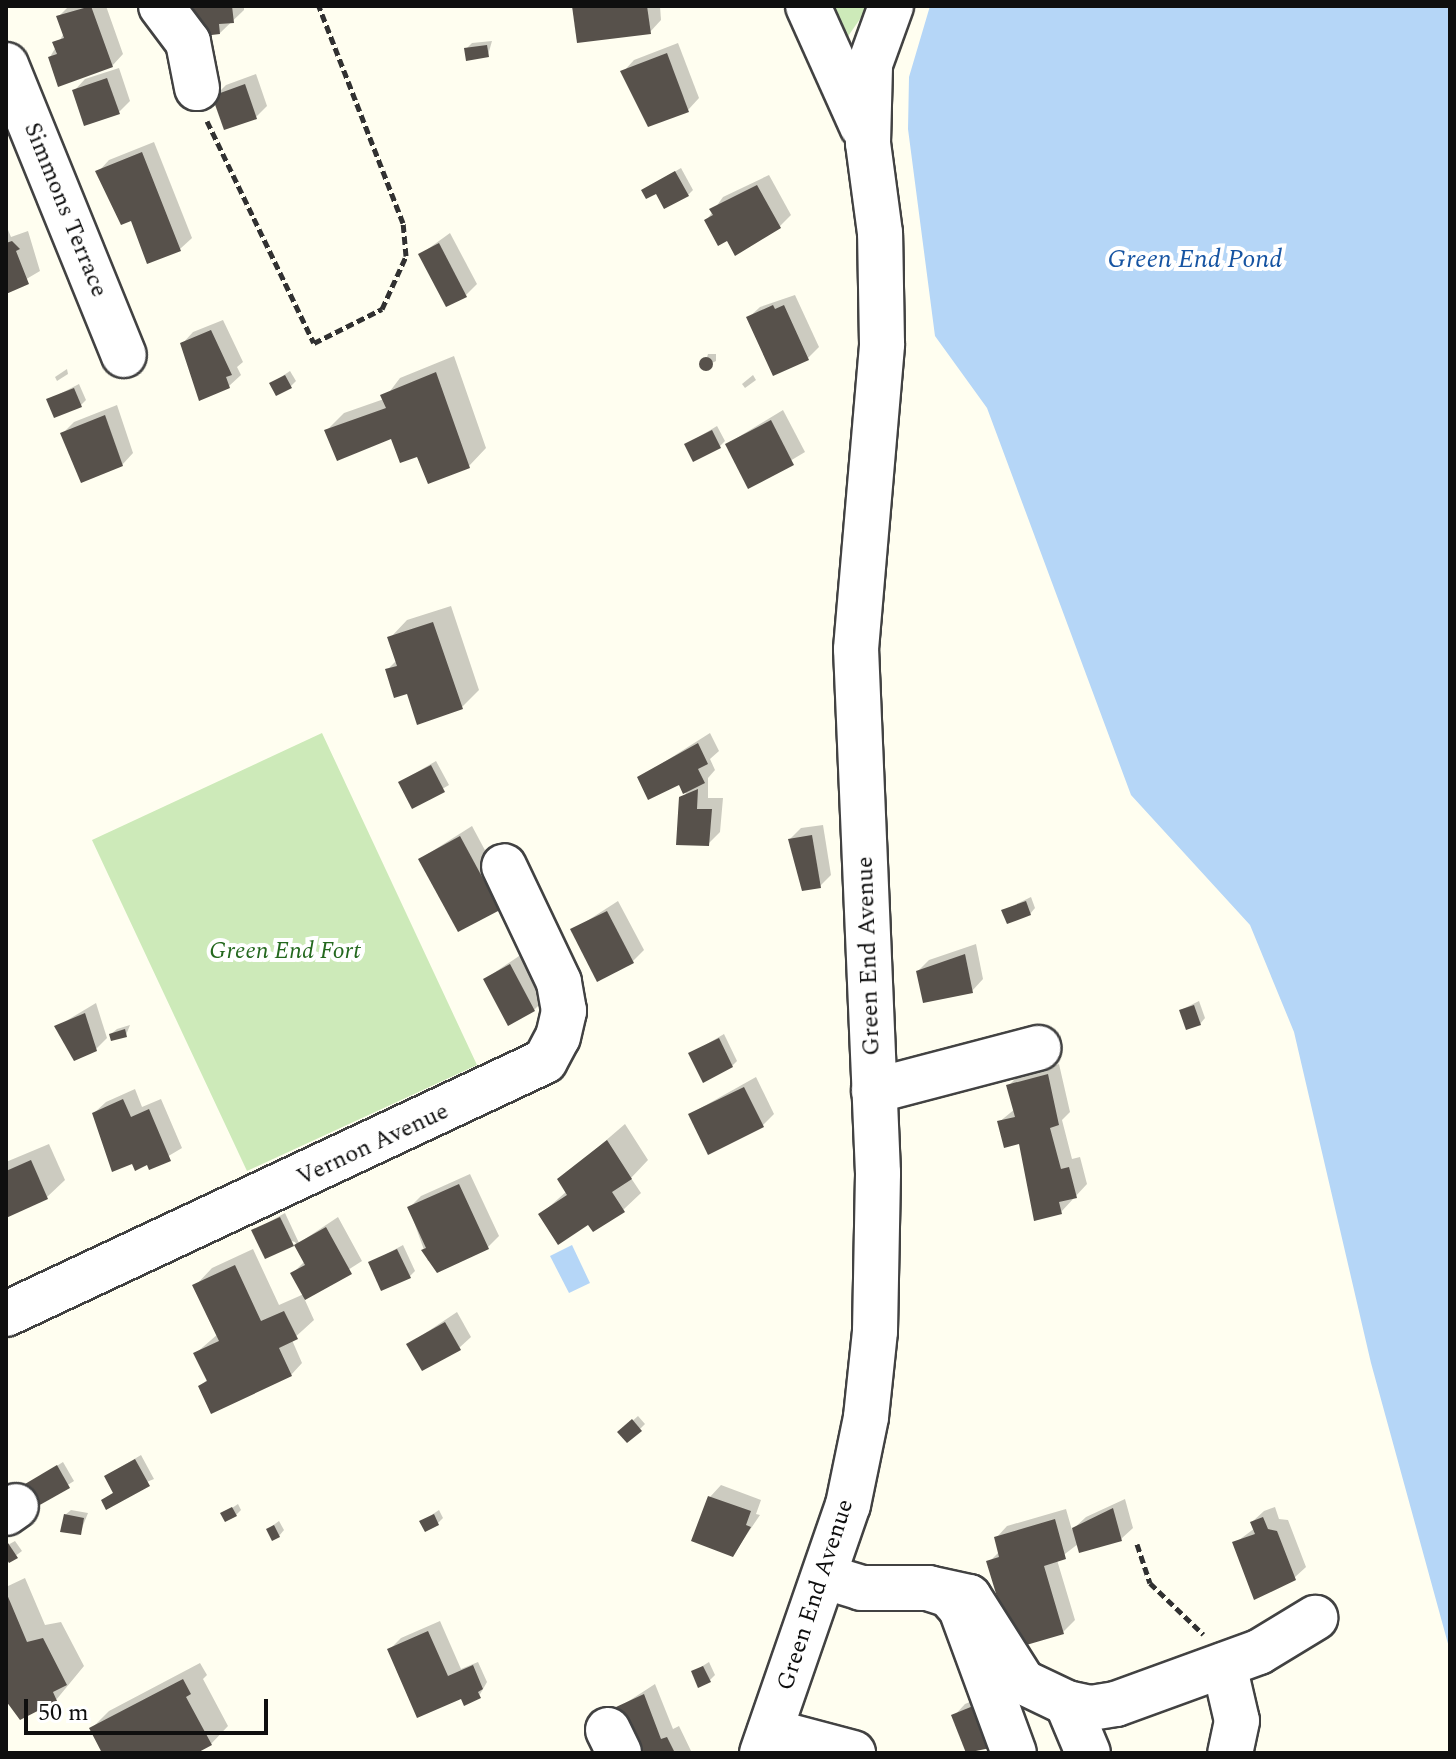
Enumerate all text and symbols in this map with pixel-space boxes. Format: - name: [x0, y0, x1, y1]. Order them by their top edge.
- street label: Simmons Terrace: [17, 119, 113, 301]
- water label: Green End Pond: [1108, 244, 1282, 276]
- street label: Green End Avenue: [851, 856, 887, 1056]
- park label: Green End Fort: [209, 938, 361, 966]
- street label: Vernon Avenue: [293, 1097, 453, 1193]
- street label: Green End Avenue: [771, 1496, 861, 1694]
- scale bar: [28, 1683, 272, 1733]
- text: 50 m: [38, 1695, 89, 1731]

